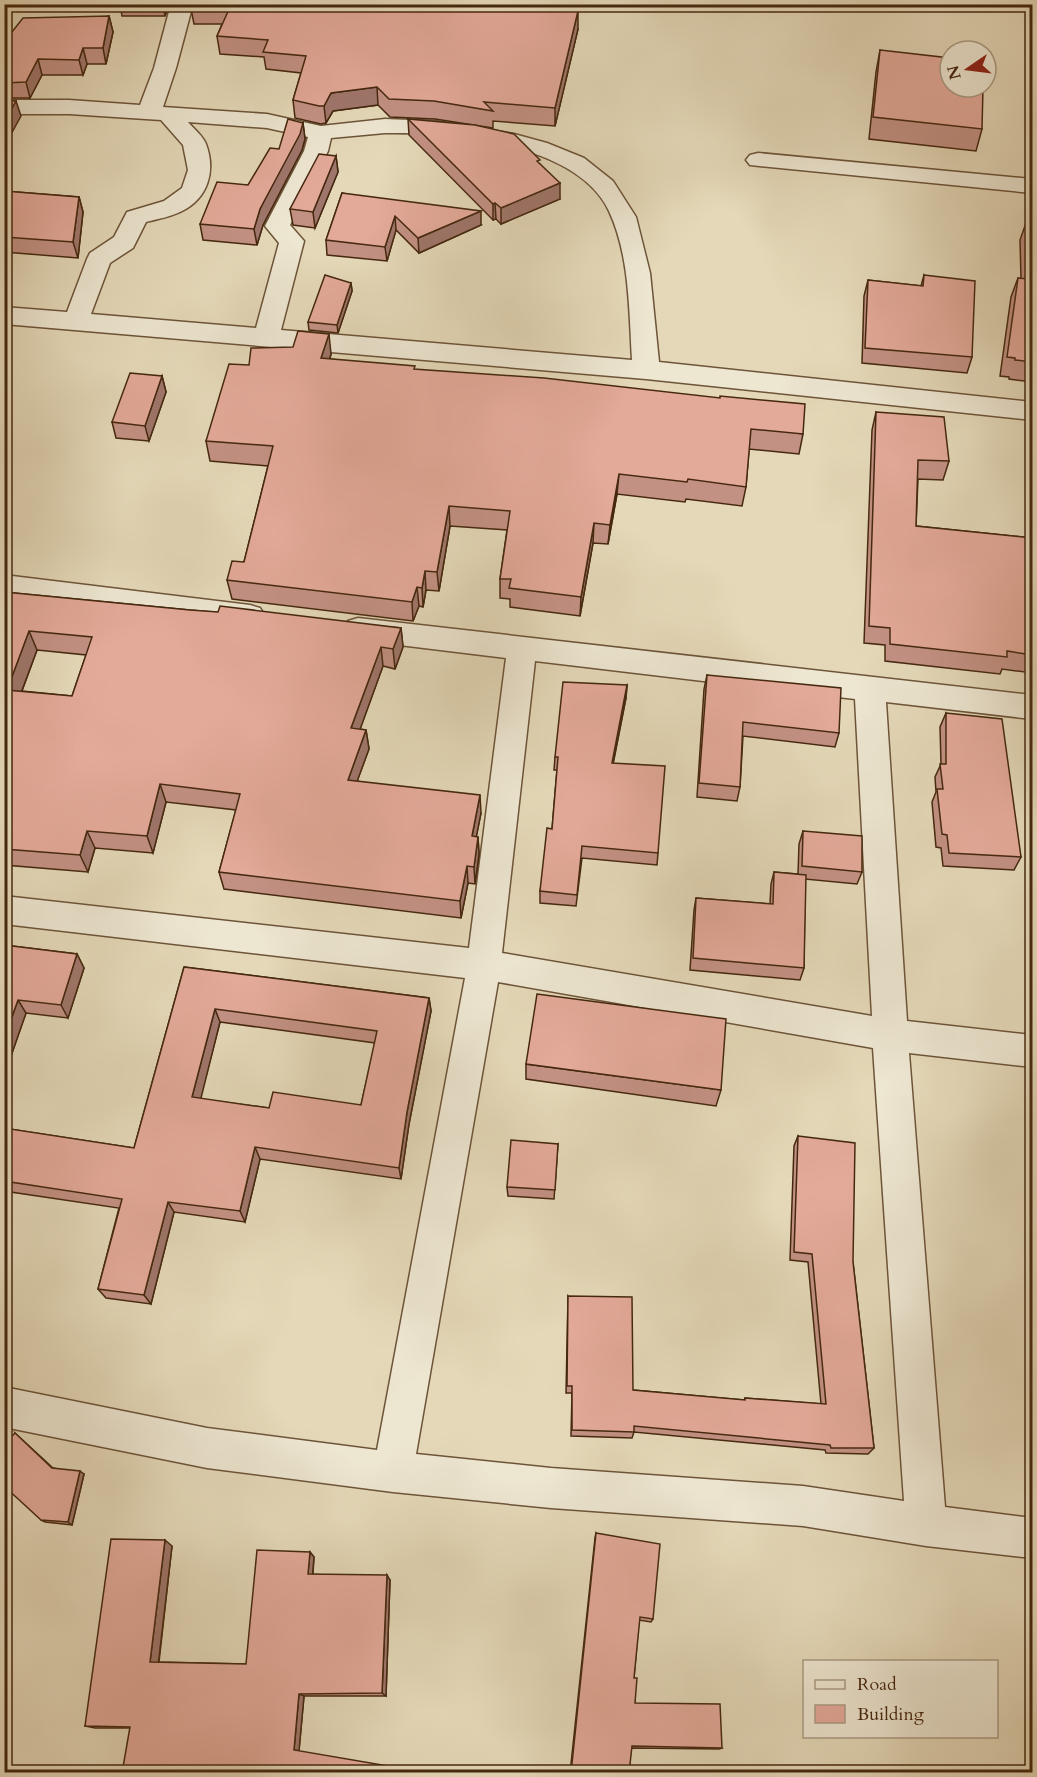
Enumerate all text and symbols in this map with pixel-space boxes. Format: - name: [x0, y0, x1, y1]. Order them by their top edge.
- north arrow: [938, 39, 998, 99]
- text: N: [942, 63, 967, 82]
- legend: [803, 1660, 998, 1738]
- text: Road: [857, 1672, 897, 1697]
- text: Building: [857, 1702, 925, 1727]

